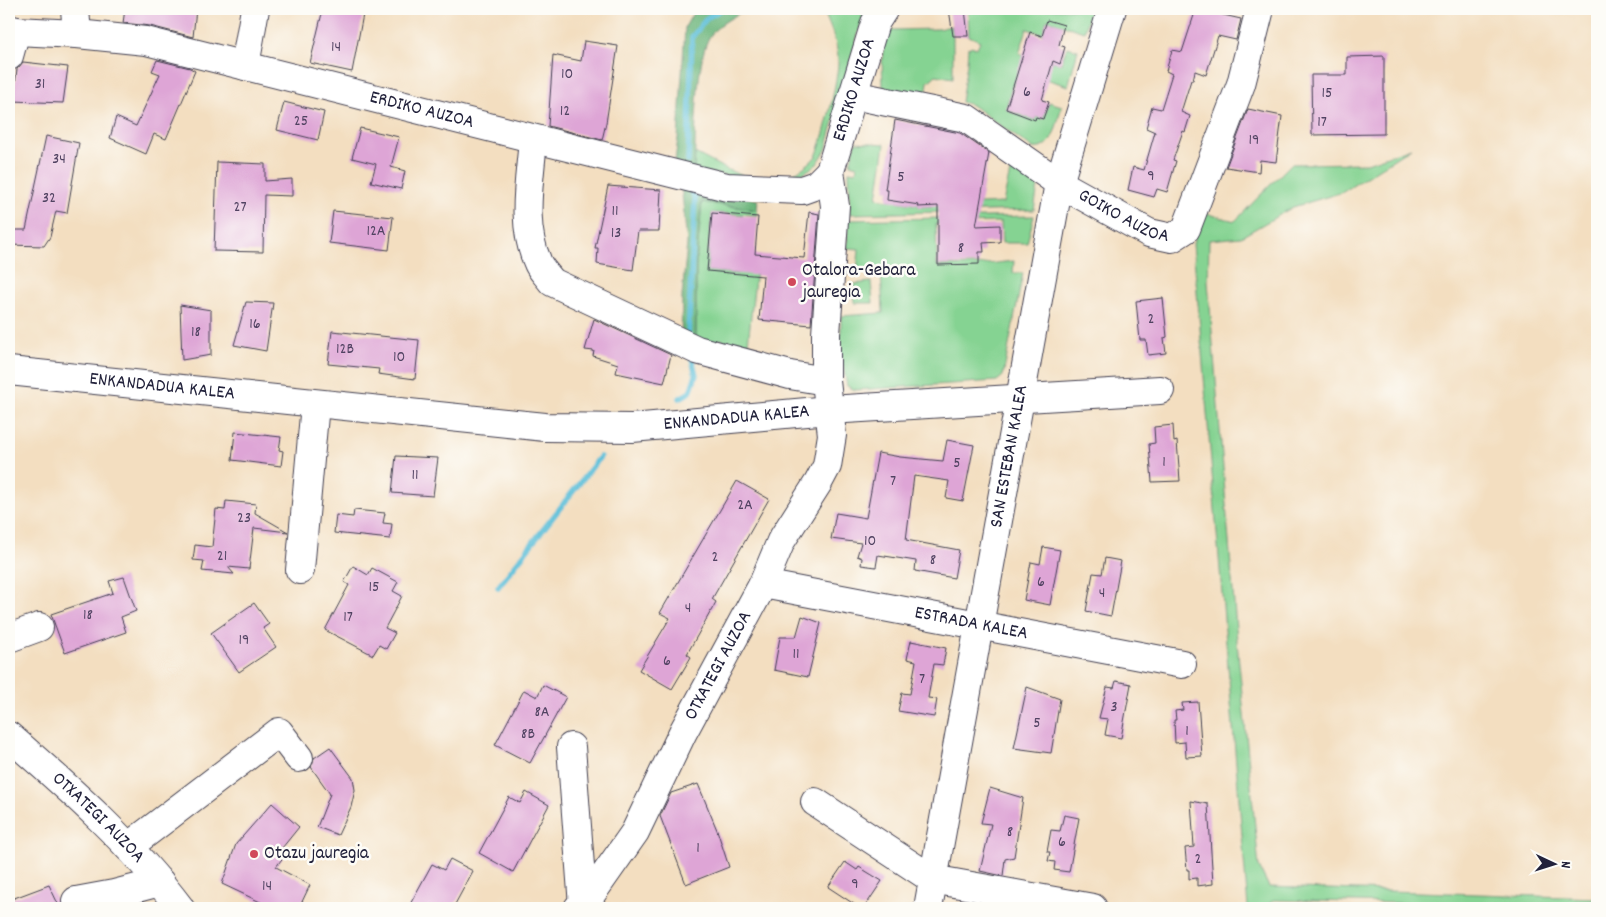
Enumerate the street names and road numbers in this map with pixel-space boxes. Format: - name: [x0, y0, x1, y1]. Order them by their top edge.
- street label: ERDIKO AUZOA: [826, 35, 883, 145]
- street label: ERDIKO AUZOA: [367, 84, 477, 136]
- street label: GOIKO AUZOA: [1073, 183, 1172, 250]
- street label: ENKANDADUA KALEA: [88, 366, 236, 408]
- street label: SAN ESTEBAN KALEA: [983, 383, 1036, 530]
- street label: ENKANDADUA KALEA: [662, 398, 811, 439]
- street label: ESTRADA KALEA: [912, 600, 1030, 648]
- street label: OTXATEGI AUZOA: [678, 606, 759, 725]
- street label: OTXATEGI AUZOA: [45, 766, 151, 870]

